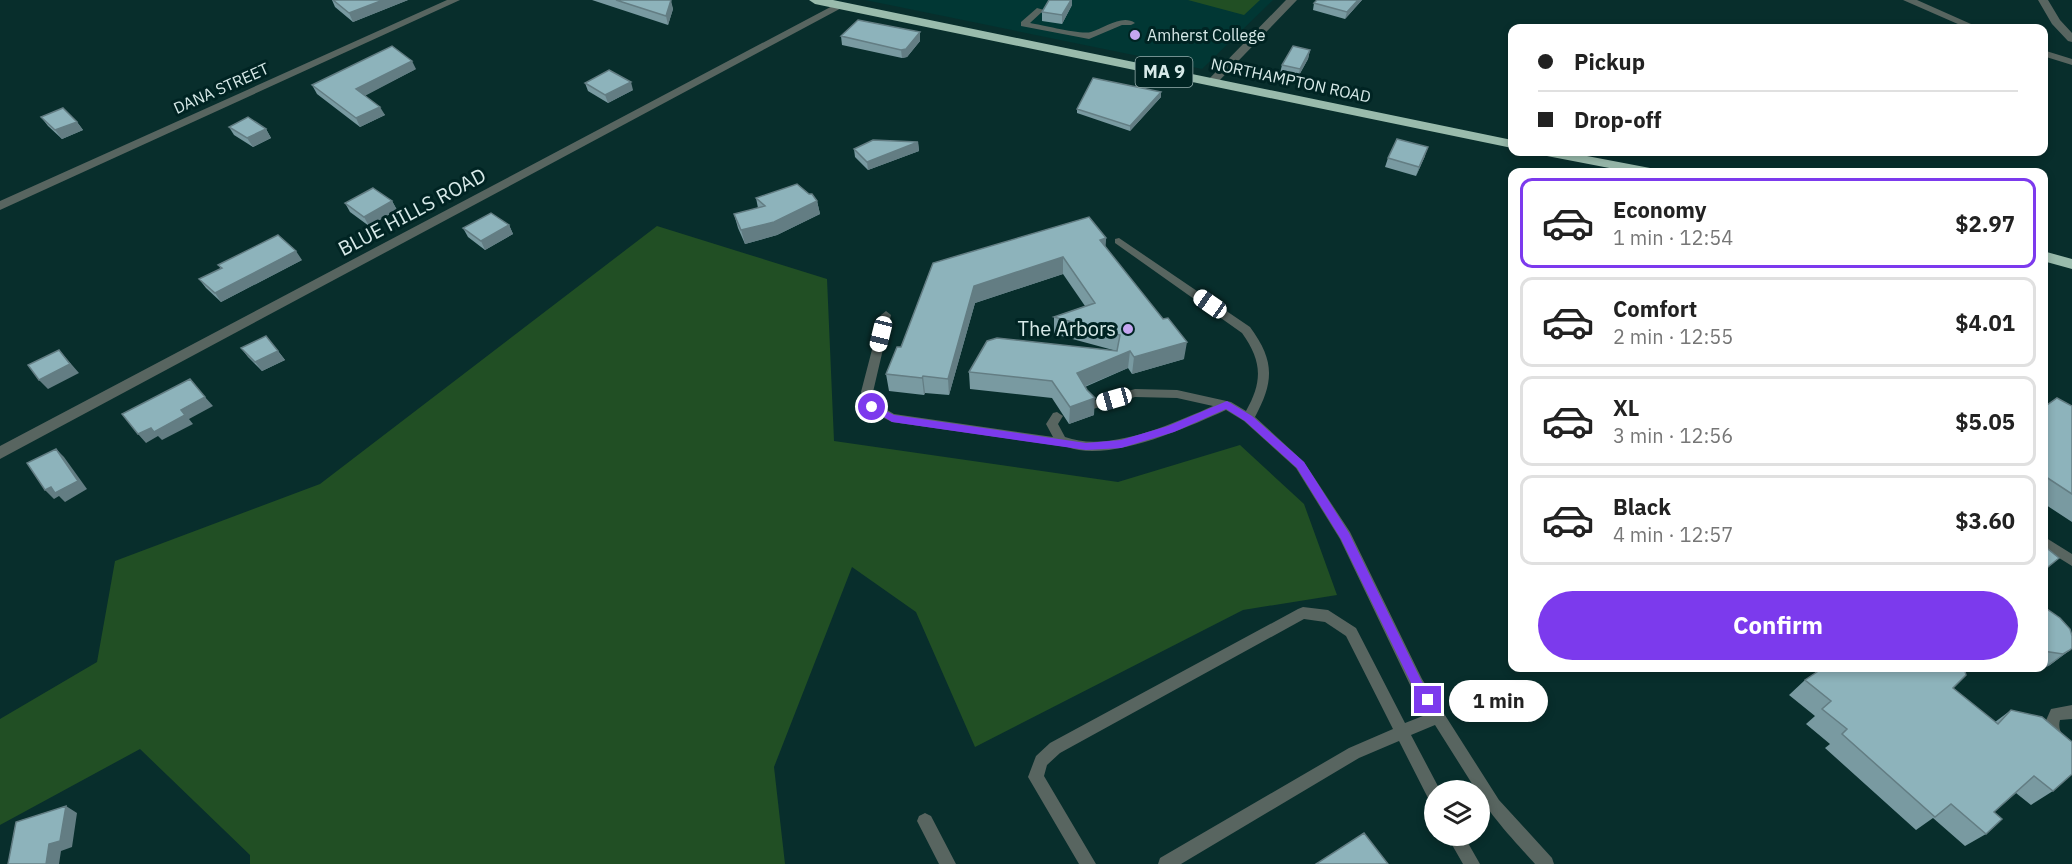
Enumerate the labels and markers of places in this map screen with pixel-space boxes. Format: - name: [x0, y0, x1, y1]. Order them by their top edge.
- place label: Amherst College: [1147, 25, 1266, 45]
- marker: Amherst College: [1128, 28, 1142, 42]
- place label: The Arbors: [1017, 315, 1116, 342]
- marker: The Arbors: [1121, 322, 1135, 336]

